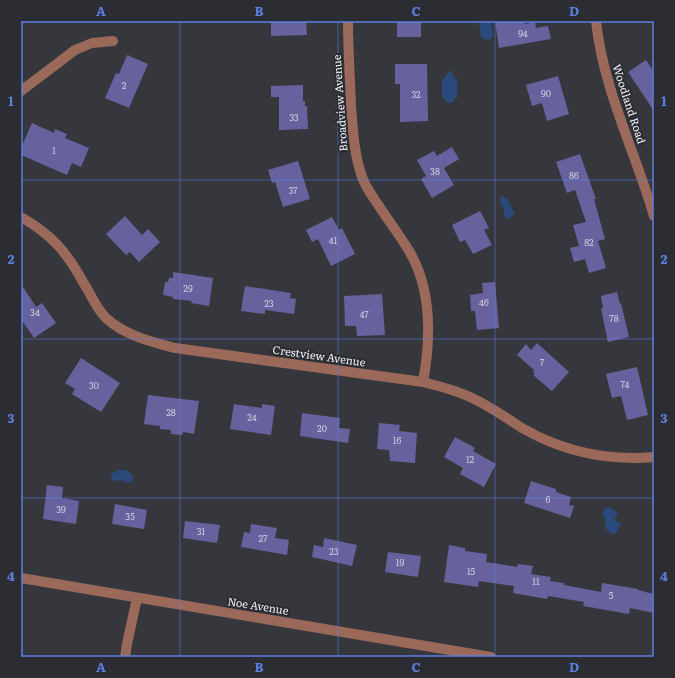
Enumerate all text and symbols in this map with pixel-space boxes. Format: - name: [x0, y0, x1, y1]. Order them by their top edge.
- text: A: [96, 1, 106, 20]
- text: B: [255, 1, 264, 20]
- text: C: [411, 1, 421, 20]
- text: D: [569, 1, 579, 20]
- house number: 94: [518, 26, 528, 40]
- street label: Broadview Avenue: [328, 54, 350, 152]
- street label: Woodland Road: [610, 62, 650, 146]
- house number: 2: [122, 78, 127, 92]
- house number: 90: [541, 86, 551, 100]
- house number: 32: [411, 87, 421, 101]
- text: 1: [8, 91, 14, 110]
- text: 1: [661, 91, 667, 110]
- house number: 33: [289, 110, 299, 124]
- house number: 1: [52, 143, 56, 157]
- house number: 38: [430, 164, 440, 178]
- house number: 86: [569, 168, 579, 182]
- house number: 37: [288, 183, 298, 197]
- house number: 41: [329, 233, 338, 247]
- house number: 82: [584, 235, 594, 249]
- text: 2: [8, 249, 15, 268]
- text: 2: [661, 249, 668, 268]
- house number: 29: [183, 281, 193, 295]
- house number: 46: [479, 295, 489, 309]
- house number: 23: [264, 296, 274, 310]
- house number: 34: [30, 305, 40, 319]
- house number: 47: [359, 307, 369, 321]
- house number: 78: [609, 311, 619, 325]
- street label: Crestview Avenue: [272, 341, 367, 369]
- house number: 7: [540, 355, 545, 369]
- house number: 74: [621, 377, 629, 391]
- house number: 30: [89, 378, 99, 392]
- house number: 28: [166, 405, 176, 419]
- text: 3: [7, 408, 15, 427]
- text: 3: [660, 408, 668, 427]
- house number: 24: [247, 410, 257, 424]
- house number: 20: [317, 421, 327, 435]
- house number: 16: [393, 433, 401, 447]
- house number: 12: [466, 452, 475, 466]
- house number: 6: [546, 492, 551, 506]
- house number: 39: [56, 502, 66, 516]
- house number: 35: [125, 509, 135, 523]
- house number: 31: [197, 524, 206, 538]
- house number: 27: [258, 531, 268, 545]
- house number: 23: [329, 544, 339, 558]
- house number: 19: [396, 555, 404, 569]
- house number: 15: [467, 564, 476, 578]
- text: 4: [7, 566, 15, 585]
- text: 4: [660, 566, 668, 585]
- house number: 11: [532, 574, 540, 588]
- house number: 5: [609, 588, 614, 602]
- street label: Noe Avenue: [226, 592, 290, 618]
- text: A: [96, 657, 106, 676]
- text: B: [255, 657, 264, 676]
- text: C: [411, 657, 421, 676]
- text: D: [569, 657, 579, 676]

